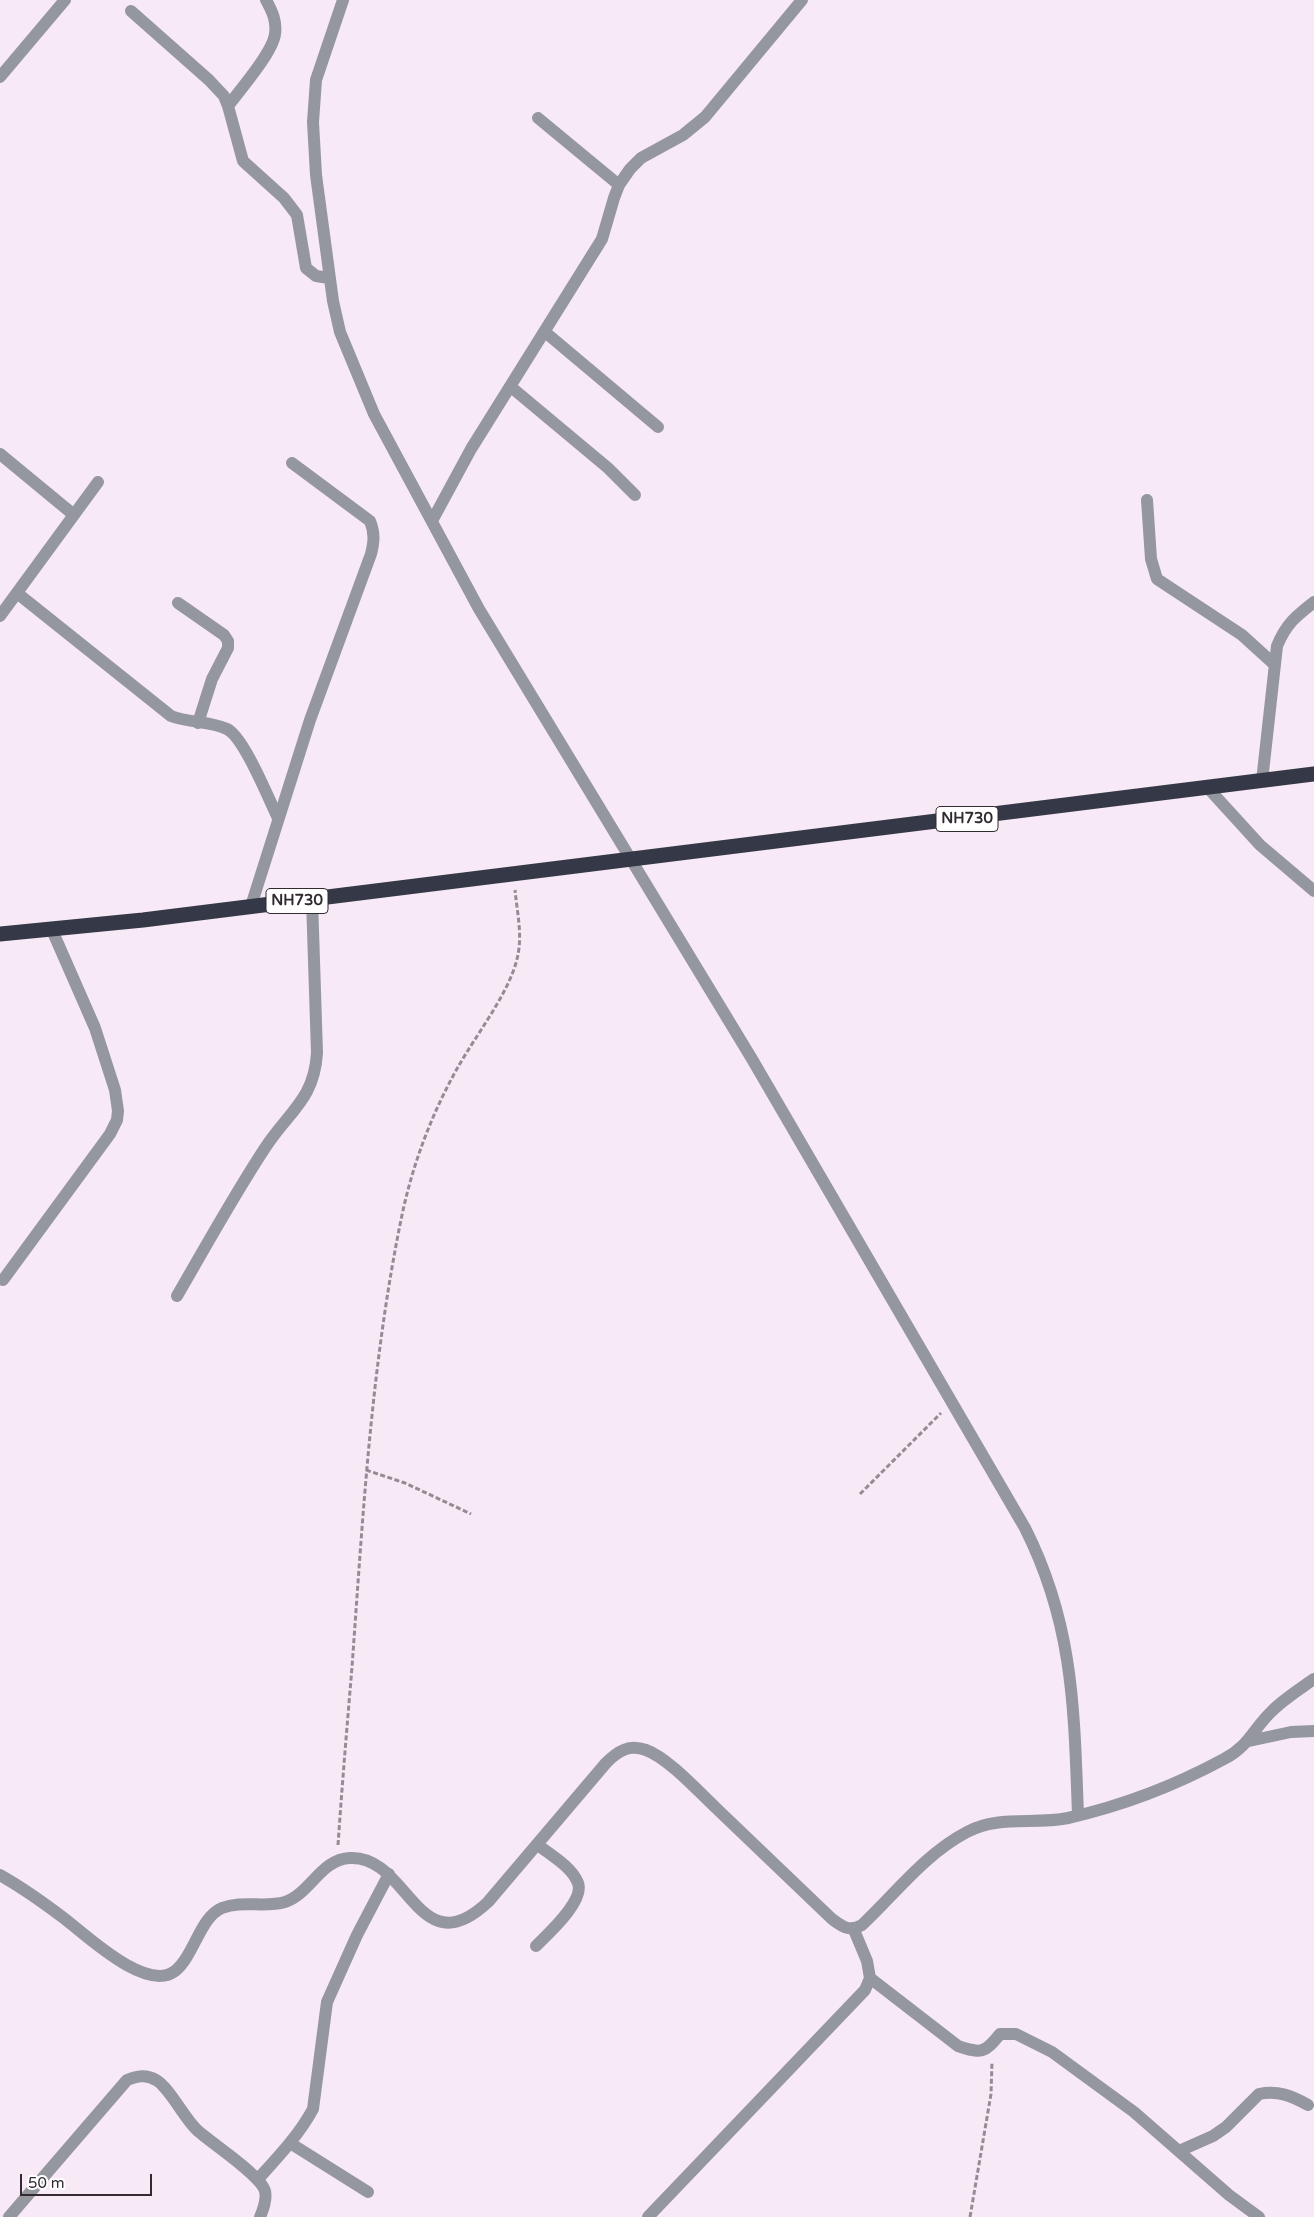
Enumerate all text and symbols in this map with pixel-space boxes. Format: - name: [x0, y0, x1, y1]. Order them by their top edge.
- road number: NH730: [936, 806, 998, 832]
- road number: NH730: [266, 888, 328, 914]
- scale bar: [22, 2164, 155, 2196]
- text: 50 m: [28, 2174, 65, 2192]

